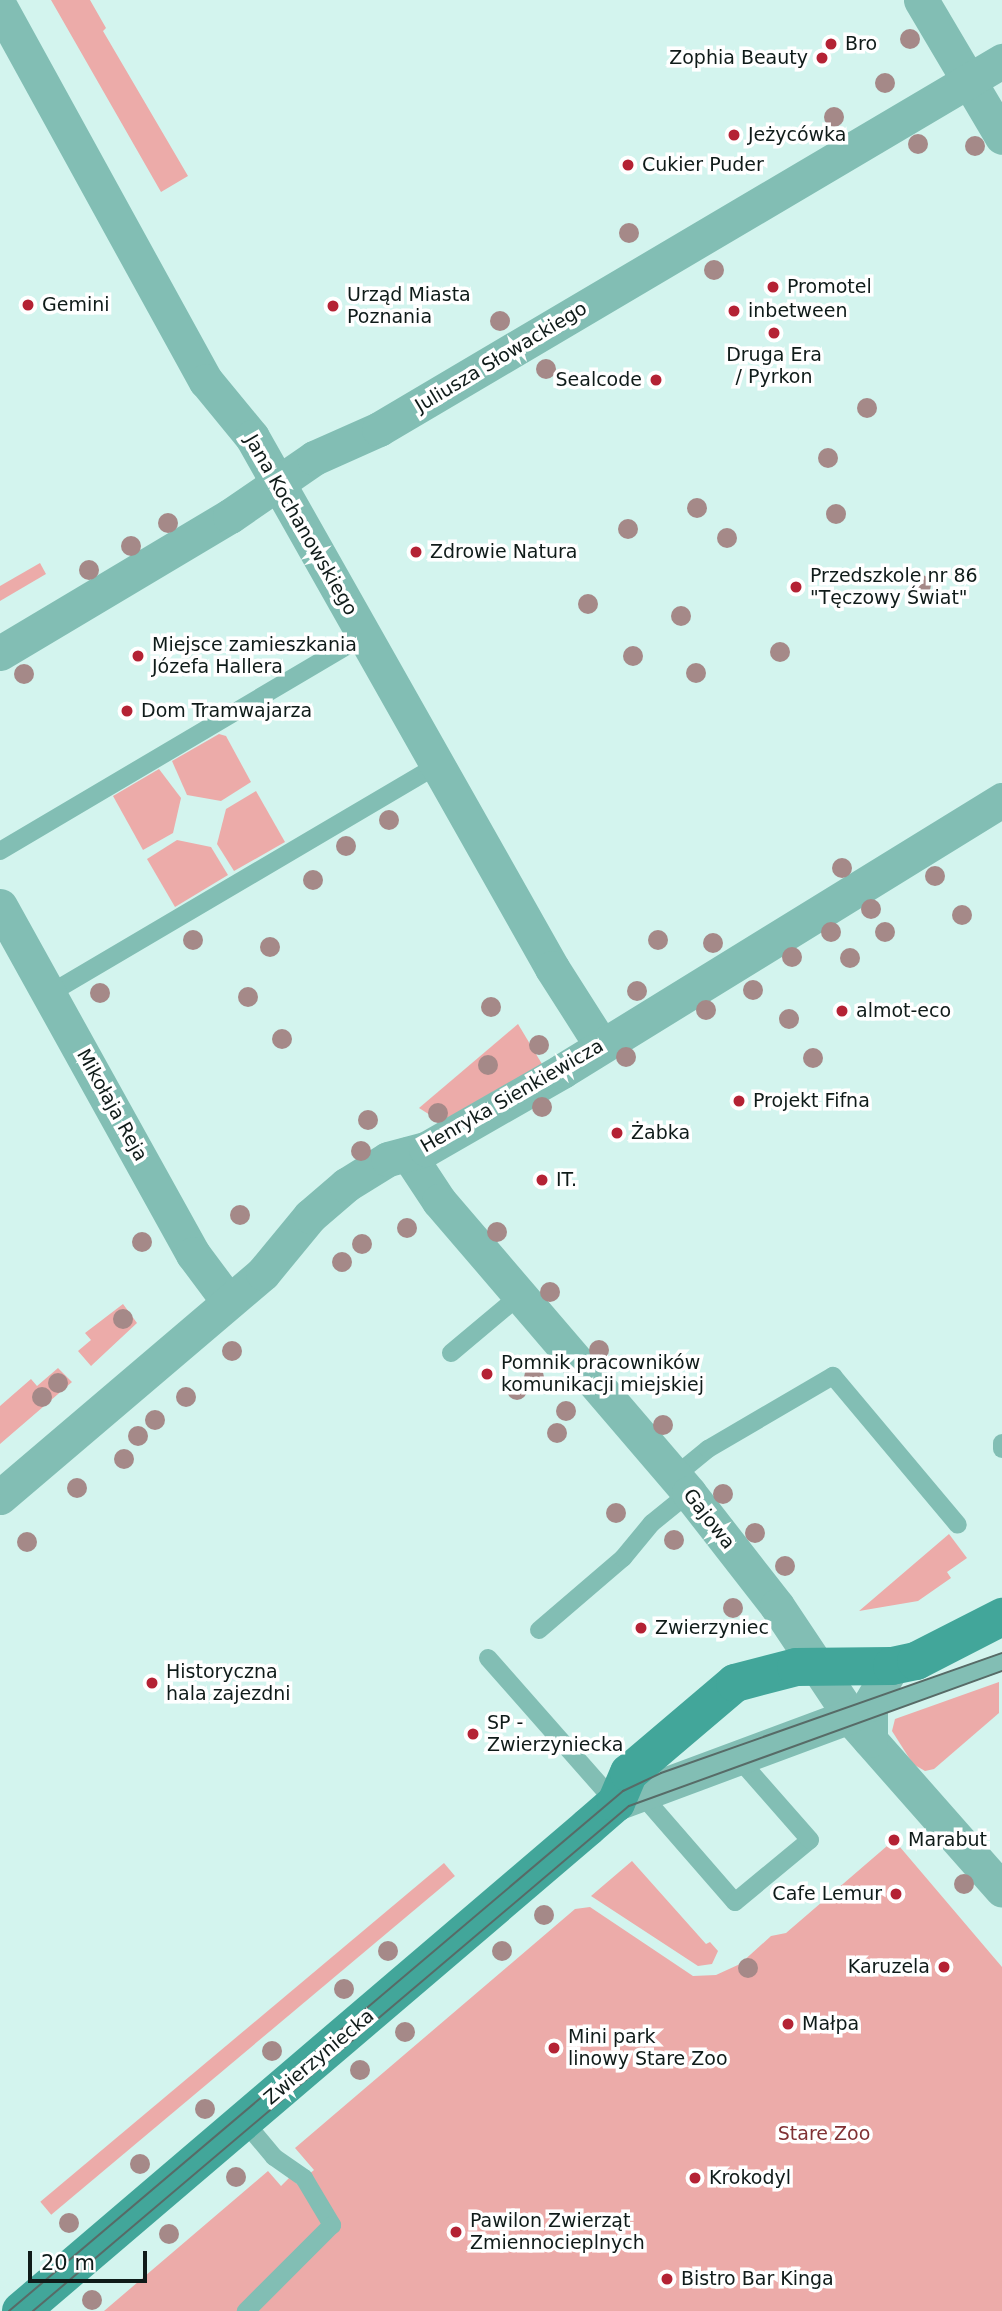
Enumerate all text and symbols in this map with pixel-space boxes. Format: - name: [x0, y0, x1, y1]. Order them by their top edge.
- place label: Bro: [845, 33, 877, 55]
- marker: Bro: [823, 36, 839, 52]
- place label: Zophia Beauty: [669, 47, 808, 69]
- marker: Zophia Beauty: [814, 50, 830, 66]
- place label: Jeżycówka: [748, 124, 846, 146]
- marker: Jeżycówka: [726, 127, 742, 143]
- place label: Cukier Puder: [642, 154, 764, 176]
- marker: Cukier Puder: [620, 157, 636, 173]
- place label: Promotel: [787, 276, 872, 298]
- marker: Promotel: [765, 279, 781, 295]
- place label: Urząd Miasta Poznania: [347, 284, 471, 328]
- place label: Gemini: [42, 294, 110, 316]
- marker: Gemini: [20, 297, 36, 313]
- street label: Juliusza Słowackiego: [411, 297, 591, 417]
- marker: Urząd Miasta Poznania: [325, 298, 341, 314]
- place label: inbetween: [748, 300, 847, 322]
- marker: inbetween: [726, 303, 742, 319]
- marker: Druga Era / Pyrkon: [766, 325, 782, 341]
- place label: Druga Era / Pyrkon: [726, 344, 822, 388]
- place label: Sealcode: [556, 369, 642, 391]
- marker: Sealcode: [648, 372, 664, 388]
- street label: Jana Kochanowskiego: [240, 431, 362, 619]
- place label: Zdrowie Natura: [430, 541, 577, 563]
- marker: Zdrowie Natura: [408, 544, 424, 560]
- place label: Przedszkole nr 86 "Tęczowy Świat": [810, 565, 978, 609]
- marker: Przedszkole nr 86 "Tęczowy Świat": [788, 579, 804, 595]
- place label: Miejsce zamieszkania Józefa Hallera: [152, 634, 357, 678]
- marker: Miejsce zamieszkania Józefa Hallera: [130, 648, 146, 664]
- place label: Dom Tramwajarza: [141, 700, 312, 722]
- marker: Dom Tramwajarza: [119, 703, 135, 719]
- place label: almot-eco: [856, 1000, 951, 1022]
- marker: almot-eco: [834, 1003, 850, 1019]
- street label: Henryka Sienkiewicza: [417, 1034, 607, 1158]
- street label: Mikołaja Reja: [72, 1045, 152, 1165]
- place label: Projekt Fifna: [753, 1090, 870, 1112]
- marker: Projekt Fifna: [731, 1093, 747, 1109]
- place label: Żabka: [631, 1122, 690, 1144]
- marker: Żabka: [609, 1125, 625, 1141]
- place label: IT.: [556, 1169, 577, 1191]
- marker: IT.: [534, 1172, 550, 1188]
- place label: Pomnik pracowników komunikacji miejskiej: [501, 1352, 704, 1396]
- marker: Pomnik pracowników komunikacji miejskiej: [479, 1366, 495, 1382]
- street label: Gajowa: [678, 1484, 740, 1554]
- place label: Zwierzyniec: [655, 1617, 769, 1639]
- marker: Zwierzyniec: [633, 1620, 649, 1636]
- place label: Historyczna hala zajezdni: [166, 1661, 291, 1705]
- marker: Historyczna hala zajezdni: [144, 1675, 160, 1691]
- place label: SP - Zwierzyniecka: [487, 1712, 623, 1756]
- marker: SP - Zwierzyniecka: [465, 1726, 481, 1742]
- place label: Marabut: [908, 1829, 987, 1851]
- marker: Marabut: [886, 1832, 902, 1848]
- place label: Cafe Lemur: [772, 1883, 882, 1905]
- marker: Cafe Lemur: [888, 1886, 904, 1902]
- place label: Karuzela: [848, 1956, 930, 1978]
- marker: Karuzela: [936, 1959, 952, 1975]
- street label: Zwierzyniecka: [259, 2004, 379, 2110]
- place label: Małpa: [802, 2013, 859, 2035]
- marker: Małpa: [780, 2016, 796, 2032]
- place label: Mini park linowy Stare Zoo: [568, 2026, 728, 2070]
- marker: Mini park linowy Stare Zoo: [546, 2040, 562, 2056]
- park label: Stare Zoo: [778, 2123, 870, 2145]
- place label: Krokodyl: [709, 2167, 791, 2189]
- marker: Krokodyl: [687, 2170, 703, 2186]
- place label: Pawilon Zwierząt Zmiennocieplnych: [470, 2210, 645, 2254]
- marker: Pawilon Zwierząt Zmiennocieplnych: [448, 2224, 464, 2240]
- scale bar: [32, 2238, 150, 2282]
- text: 20 m: [41, 2251, 95, 2275]
- place label: Bistro Bar Kinga: [681, 2268, 834, 2290]
- marker: Bistro Bar Kinga: [659, 2271, 675, 2287]

